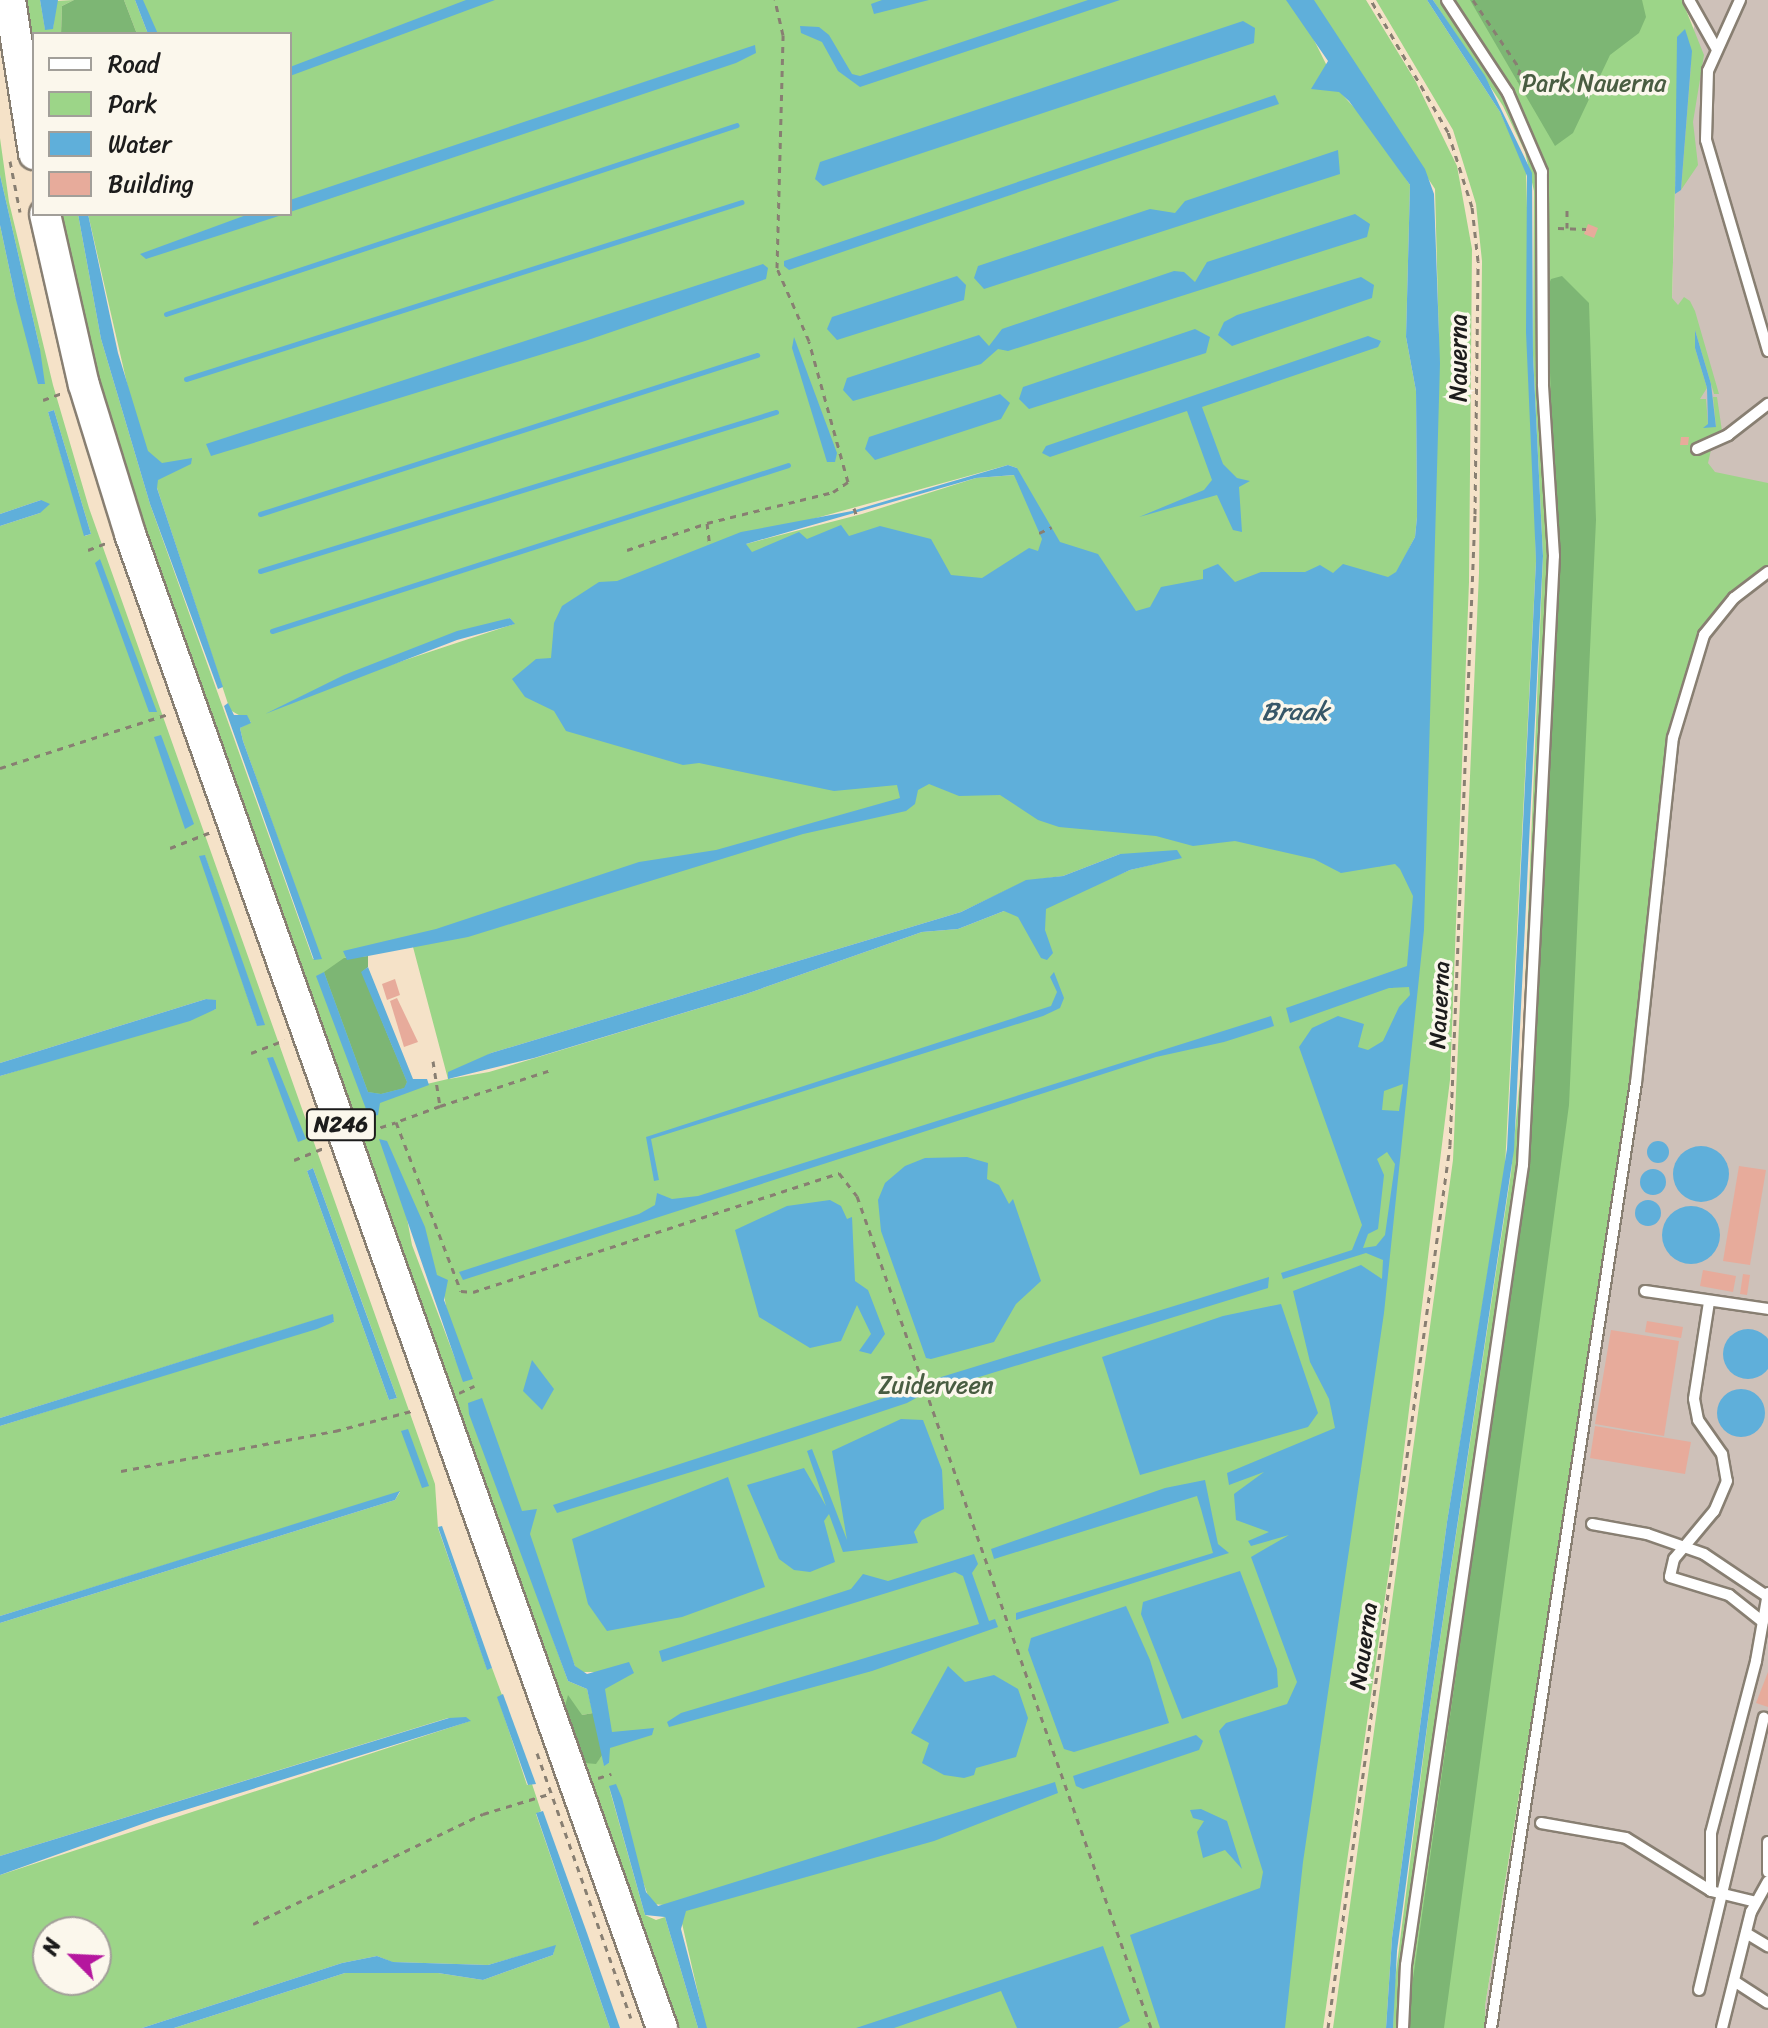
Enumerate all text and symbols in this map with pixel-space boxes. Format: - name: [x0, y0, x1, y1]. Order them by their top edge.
- legend: [32, 32, 292, 216]
- text: Road: [108, 43, 159, 85]
- park label: Park Nauerna: [1522, 70, 1666, 98]
- text: Park: [108, 83, 157, 125]
- text: Water: [108, 123, 171, 165]
- text: Building: [108, 163, 194, 205]
- street label: Nauerna: [1445, 314, 1473, 402]
- water label: Braak: [1262, 696, 1328, 728]
- street label: Nauerna: [1423, 960, 1457, 1050]
- road number: N246: [305, 1107, 377, 1143]
- park label: Zuiderveen: [878, 1372, 994, 1400]
- street label: Nauerna: [1344, 1600, 1384, 1692]
- north arrow: [32, 1916, 112, 1996]
- text: N: [31, 1932, 72, 1962]

